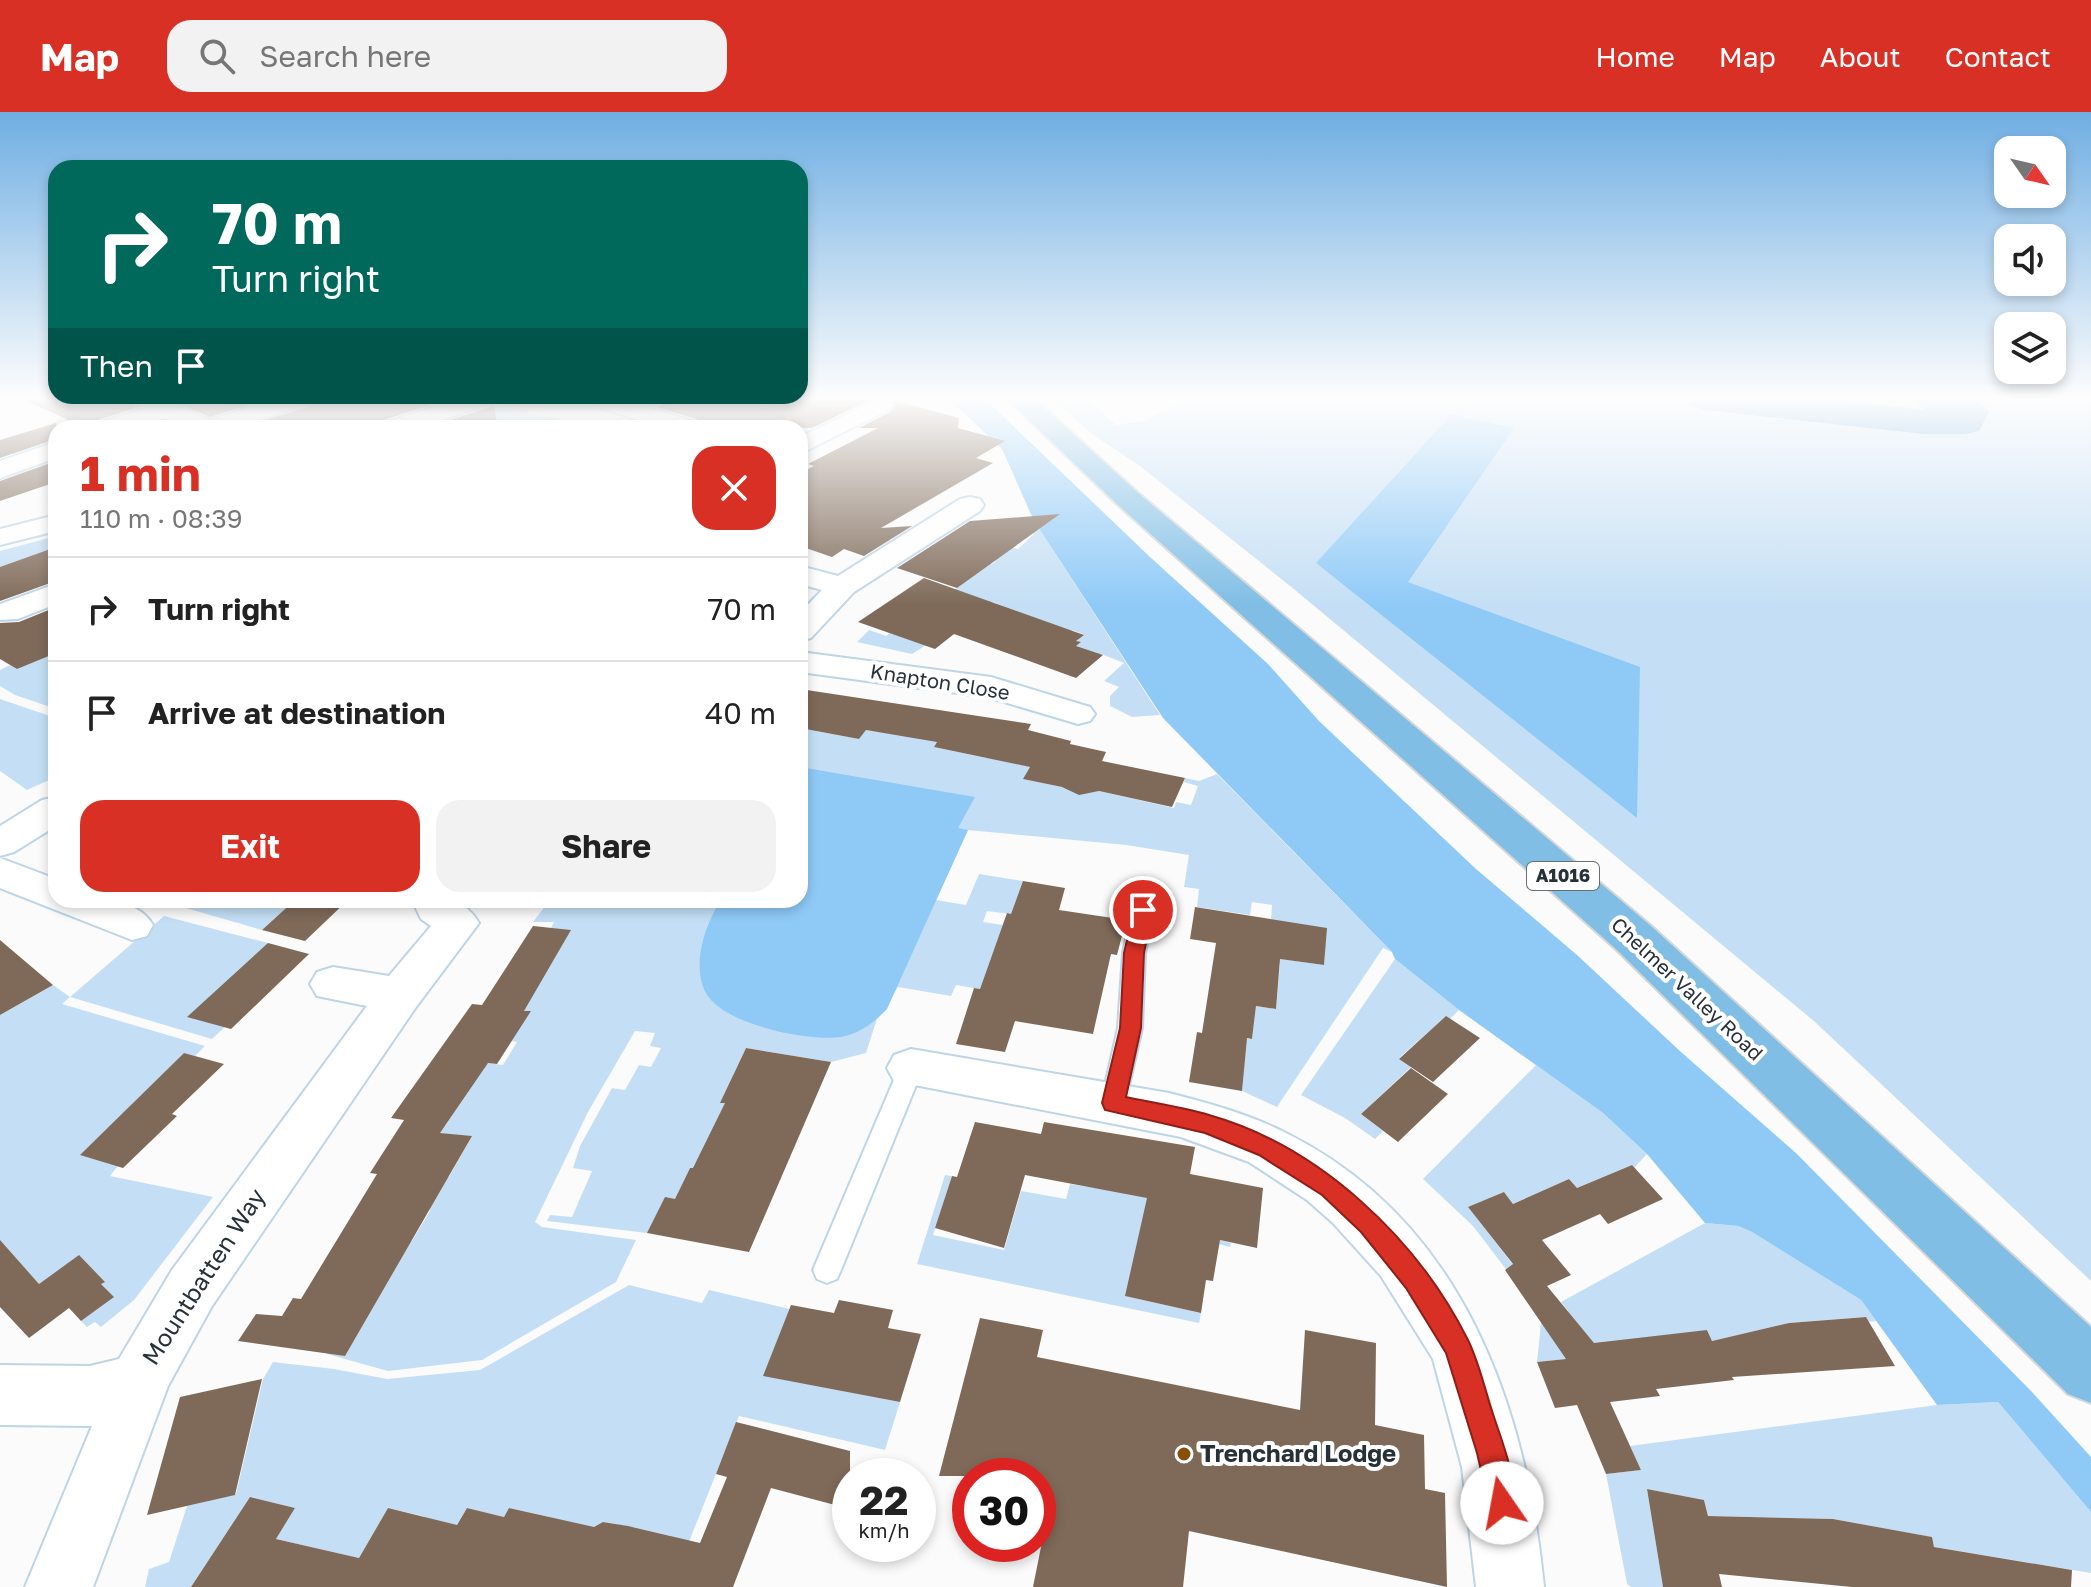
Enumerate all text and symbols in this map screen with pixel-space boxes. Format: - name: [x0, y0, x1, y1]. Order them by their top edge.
- search box: [167, 20, 727, 92]
- text: Map: [40, 34, 119, 79]
- icon: search: [195, 34, 239, 78]
- text: Search here: [259, 38, 431, 74]
- text: Home: [1596, 40, 1675, 73]
- text: Map: [1719, 40, 1776, 73]
- text: About: [1820, 40, 1901, 73]
- text: Contact: [1945, 40, 2051, 73]
- north arrow: [1994, 136, 2066, 208]
- map controls: [1994, 136, 2066, 384]
- text: 70 m: [212, 189, 342, 256]
- icon: right: [80, 192, 184, 296]
- button: sound: [1994, 224, 2066, 296]
- text: Turn right: [212, 257, 380, 300]
- button: layers: [1994, 312, 2066, 384]
- icon: arrive: [169, 344, 213, 388]
- text: Then: [80, 348, 153, 384]
- text: 1 min: [80, 444, 201, 502]
- button: close: [692, 446, 776, 530]
- text: 110 m · 08:39: [80, 503, 242, 534]
- icon: right: [80, 587, 124, 631]
- text: Turn right: [148, 591, 290, 627]
- text: 70 m: [707, 591, 776, 627]
- street label: Knapton Close: [869, 658, 1012, 704]
- icon: arrive: [80, 691, 124, 735]
- text: Arrive at destination: [148, 695, 445, 731]
- text: 40 m: [705, 695, 776, 731]
- button: Exit: [80, 800, 420, 892]
- button: Share: [436, 800, 776, 892]
- road number: A1016: [1527, 862, 1599, 890]
- pin: [1109, 876, 1177, 944]
- icon: arrive: [1121, 888, 1165, 932]
- street label: Chelmer Valley Road: [1607, 912, 1768, 1065]
- street label: Mountbatten Way: [135, 1183, 270, 1370]
- place label: Trenchard Lodge: [1200, 1438, 1396, 1467]
- marker: Trenchard Lodge: [1175, 1445, 1193, 1463]
- speed limit sign: 30: [952, 1458, 1056, 1562]
- position arrow: [1460, 1461, 1544, 1545]
- text: 22: [860, 1476, 908, 1524]
- text: km/h: [859, 1518, 909, 1542]

